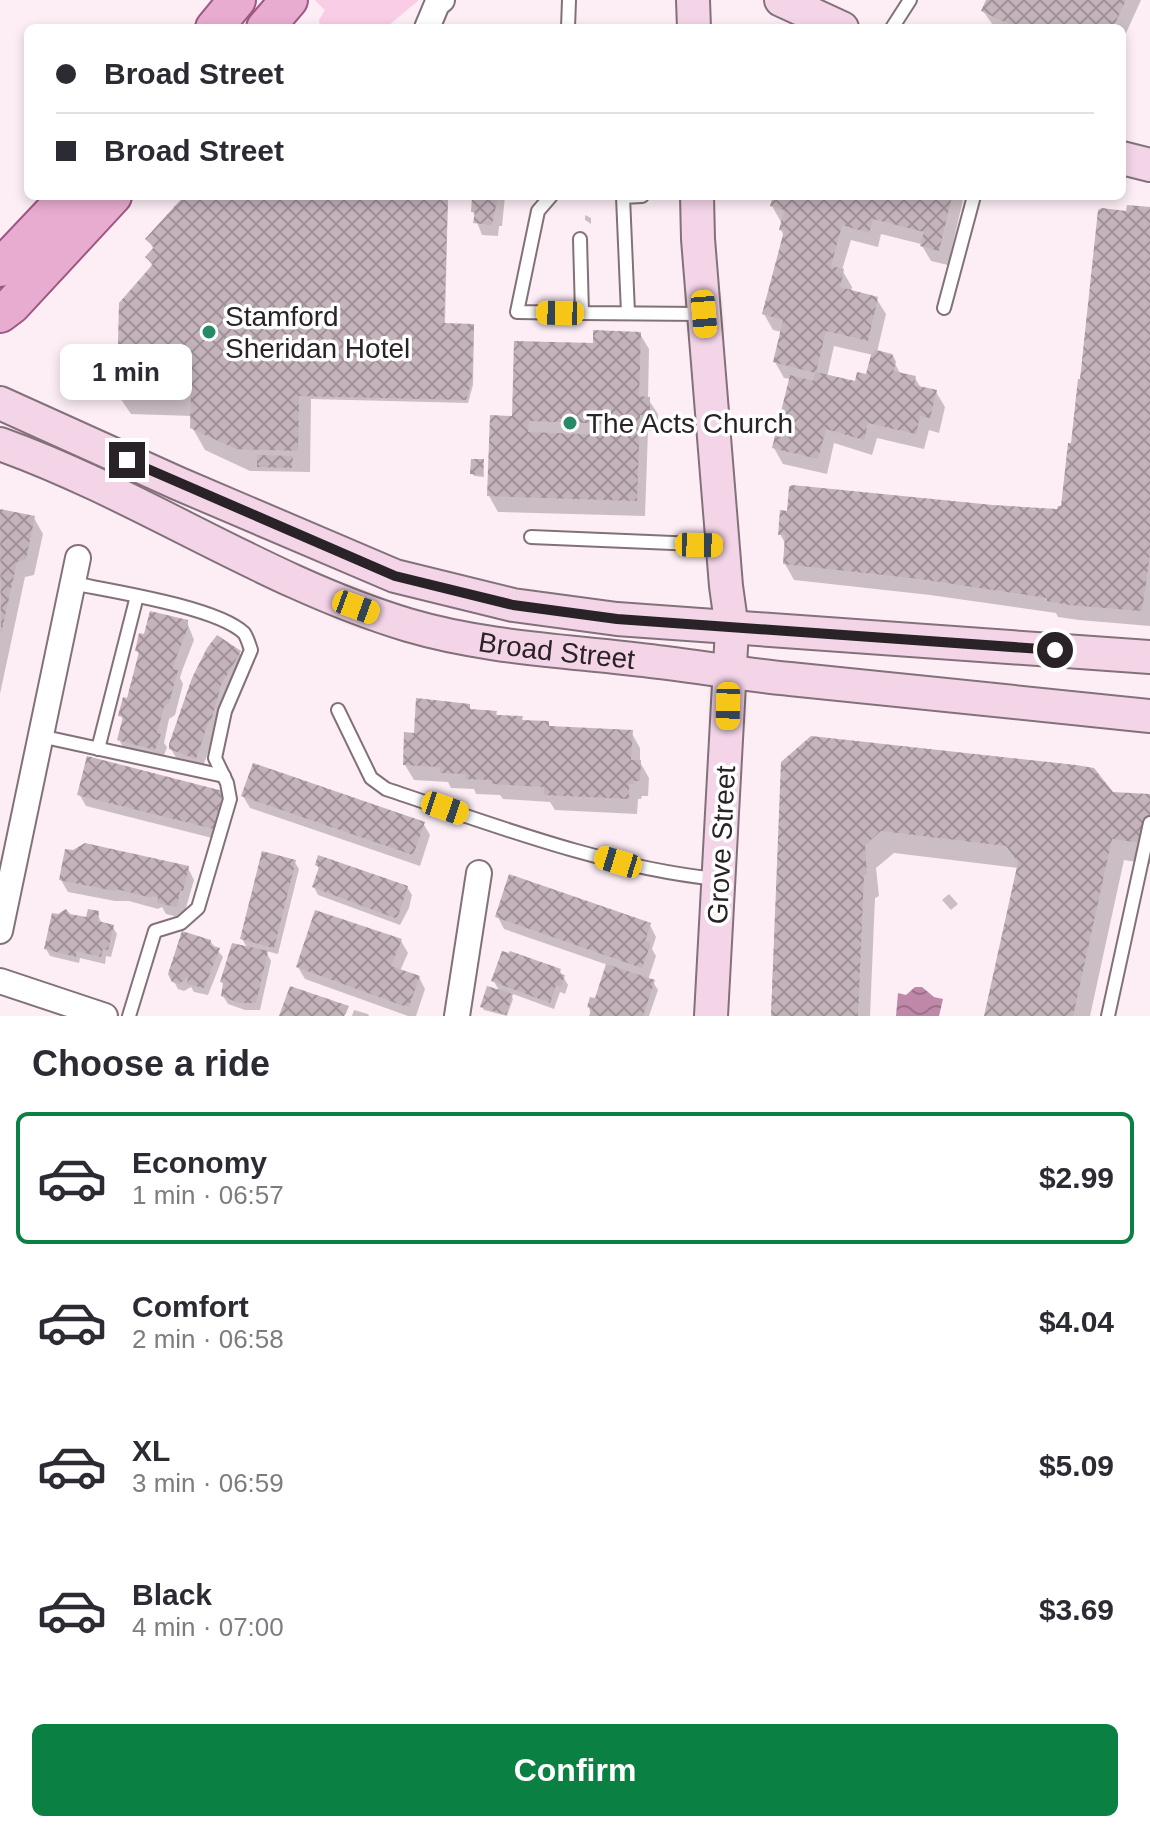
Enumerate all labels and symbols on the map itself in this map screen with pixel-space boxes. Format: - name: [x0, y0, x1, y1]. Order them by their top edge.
- car: [690, 289, 718, 339]
- place label: Stamford Sheridan Hotel: [225, 301, 410, 364]
- car: [536, 301, 584, 325]
- marker: Stamford Sheridan Hotel: [200, 323, 218, 341]
- callout: 1 min: [61, 344, 193, 400]
- place label: The Acts Church: [586, 408, 793, 439]
- marker: The Acts Church: [561, 414, 579, 432]
- route end: [109, 442, 145, 478]
- car: [675, 533, 723, 557]
- car: [329, 588, 383, 626]
- street label: Broad Street: [476, 626, 637, 675]
- route start: [1037, 632, 1073, 668]
- car: [716, 682, 740, 730]
- street label: Grove Street: [702, 765, 741, 925]
- car: [418, 789, 472, 827]
- car: [592, 844, 644, 880]

